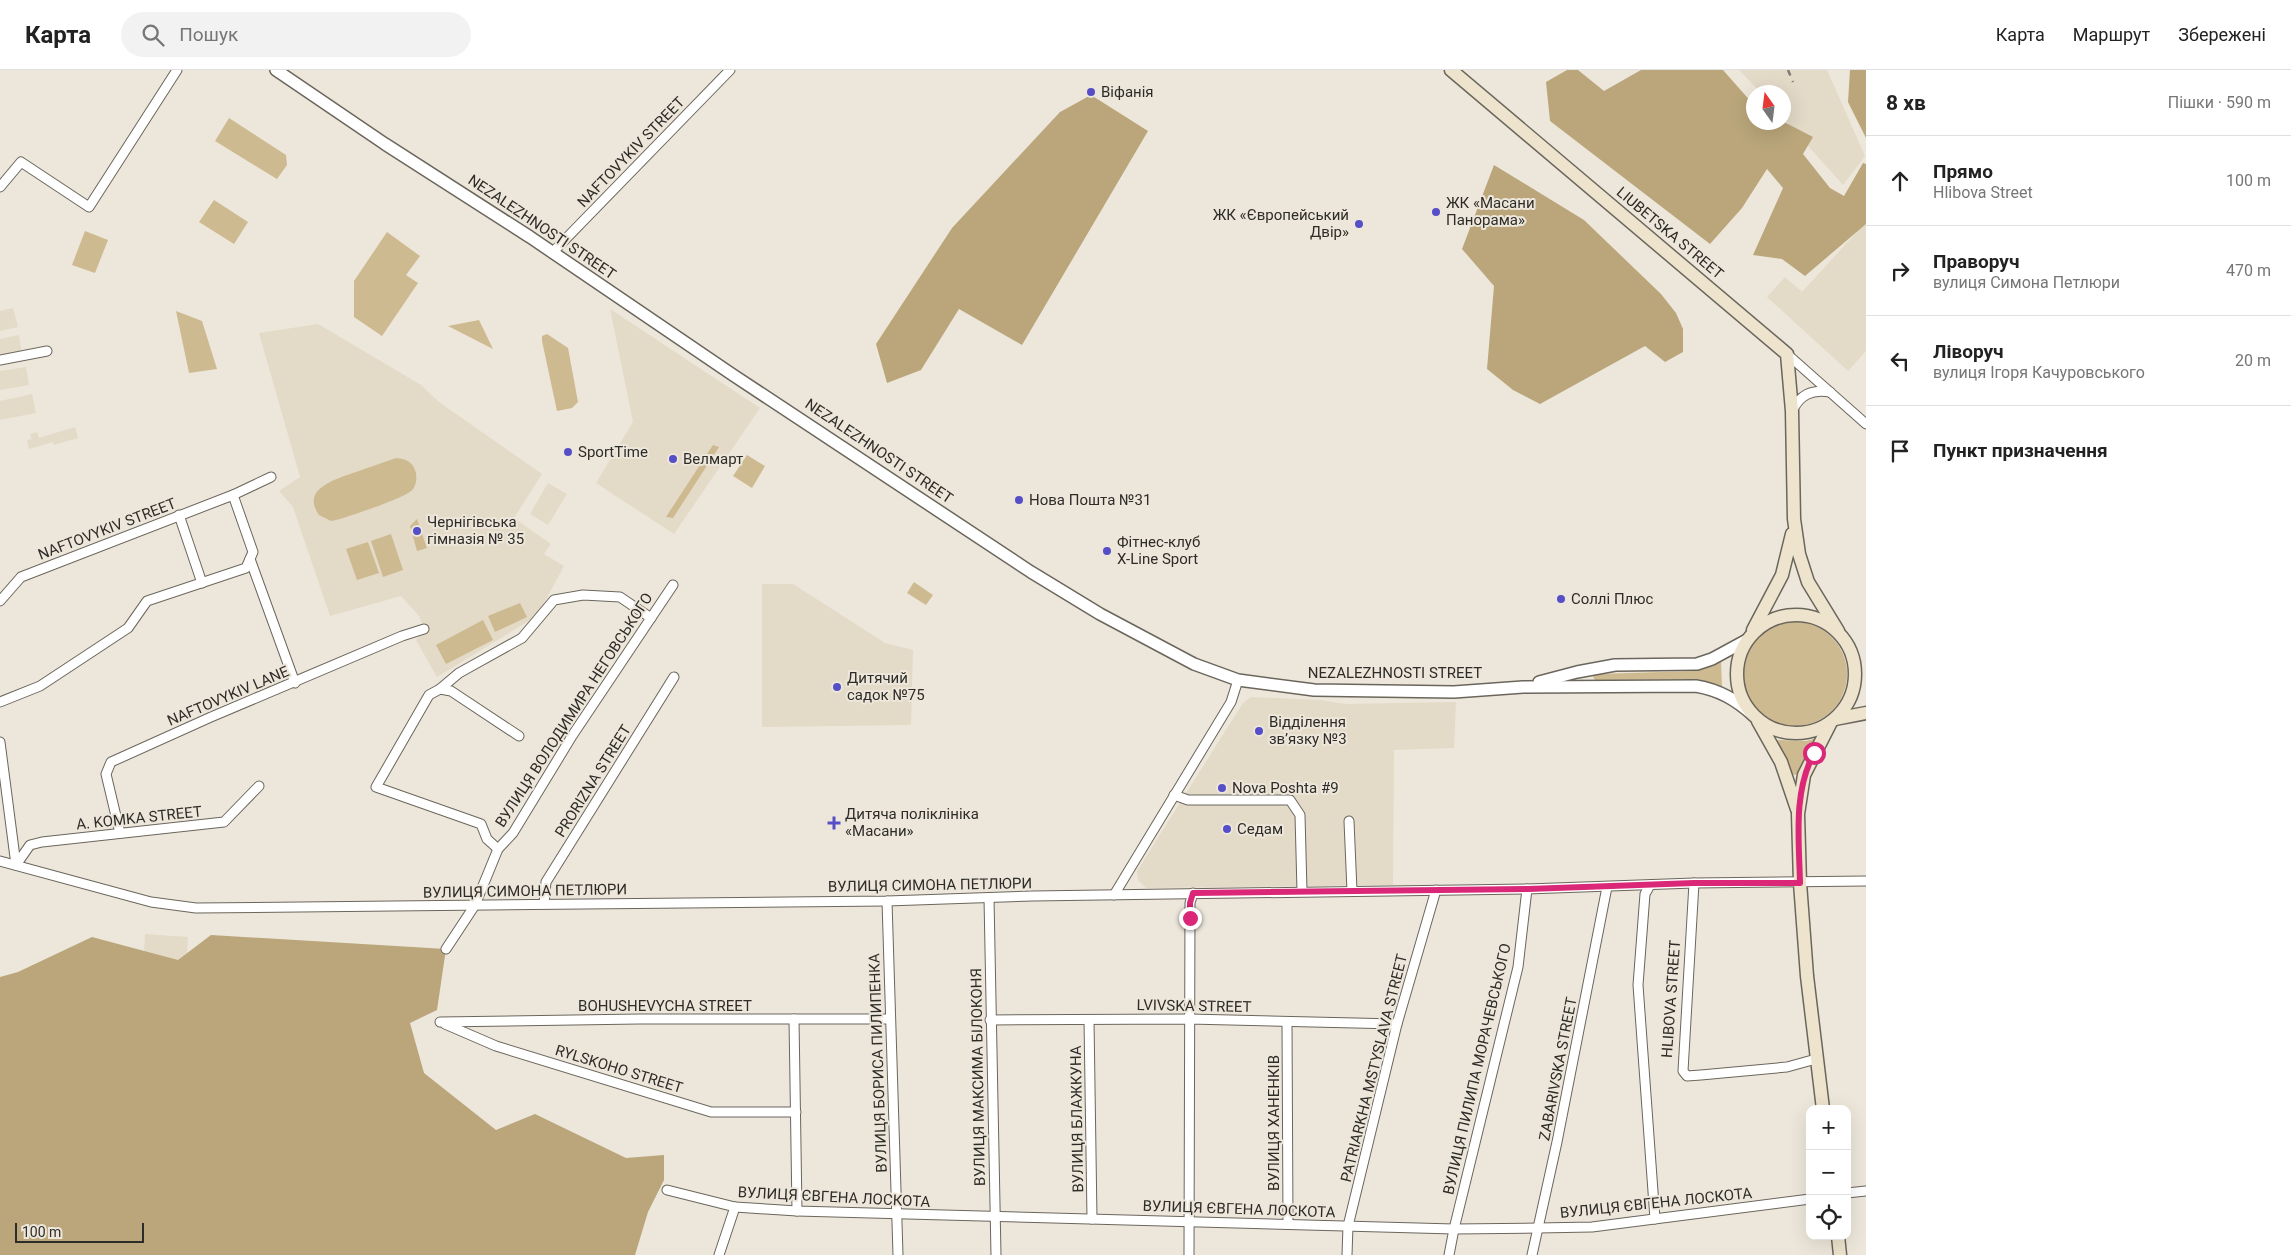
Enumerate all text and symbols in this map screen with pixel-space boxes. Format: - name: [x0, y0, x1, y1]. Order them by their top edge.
- search box: [121, 12, 471, 57]
- text: Карта: [25, 21, 91, 49]
- icon: search: [139, 21, 167, 49]
- text: Пошук: [179, 23, 238, 46]
- text: Карта: [1996, 24, 2045, 45]
- text: Маршрут: [2073, 24, 2150, 45]
- text: Збережені: [2178, 24, 2266, 45]
- place label: Віфанія: [1101, 83, 1154, 101]
- north arrow: [1746, 85, 1791, 130]
- marker: Віфанія: [1085, 86, 1097, 98]
- text: 8 хв: [1886, 91, 1926, 115]
- street label: NAFTOVYKIV STREET: [574, 93, 688, 211]
- text: Пішки · 590 m: [2168, 93, 2271, 112]
- text: Прямо: [1933, 160, 1993, 183]
- icon: ahead: [1886, 167, 1914, 195]
- street label: NEZALEZHNOSTI STREET: [465, 171, 619, 283]
- text: 100 m: [2226, 171, 2271, 190]
- street label: LIUBETSKA STREET: [1613, 183, 1727, 283]
- text: Hlibova Street: [1933, 183, 2033, 202]
- place label: ЖК «Масани Панорама»: [1446, 194, 1535, 229]
- place label: ЖК «Європейський Двір»: [1213, 206, 1349, 241]
- marker: ЖК «Масани Панорама»: [1430, 206, 1442, 218]
- marker: ЖК «Європейський Двір»: [1353, 218, 1365, 230]
- text: Праворуч: [1933, 250, 2019, 273]
- icon: right: [1886, 257, 1914, 285]
- text: 470 m: [2226, 261, 2271, 280]
- text: вулиця Симона Петлюри: [1933, 273, 2120, 292]
- text: Ліворуч: [1933, 340, 2004, 363]
- icon: left: [1886, 347, 1914, 375]
- text: 20 m: [2235, 351, 2271, 370]
- text: вулиця Ігоря Качуровського: [1933, 363, 2145, 382]
- street label: NEZALEZHNOSTI STREET: [802, 395, 956, 507]
- icon: arrive: [1886, 437, 1914, 465]
- text: Пункт призначення: [1933, 439, 2108, 462]
- place label: SportTime: [578, 443, 648, 461]
- marker: SportTime: [562, 446, 574, 458]
- place label: Велмарт: [683, 450, 743, 468]
- marker: Велмарт: [667, 453, 679, 465]
- place label: Нова Пошта №31: [1029, 491, 1151, 509]
- street label: NAFTOVYKIV STREET: [35, 494, 179, 564]
- marker: Нова Пошта №31: [1013, 494, 1025, 506]
- place label: Чернігівська гімназія № 35: [427, 513, 524, 548]
- marker: Чернігівська гімназія № 35: [411, 525, 423, 537]
- place label: Фітнес-клуб X-Line Sport: [1117, 533, 1200, 568]
- marker: Фітнес-клуб X-Line Sport: [1101, 545, 1113, 557]
- street label: ВУЛИЦЯ ВОЛОДИМИРА НЕГОВСЬКОГО: [491, 590, 657, 830]
- place label: Соллі Плюс: [1571, 590, 1654, 608]
- marker: Соллі Плюс: [1555, 593, 1567, 605]
- street label: NAFTOVYKIV LANE: [164, 662, 292, 730]
- street label: NEZALEZHNOSTI STREET: [1308, 664, 1482, 682]
- place label: Дитячий садок №75: [847, 669, 925, 704]
- marker: Дитячий садок №75: [831, 681, 843, 693]
- place label: Відділення зв’язку №3: [1269, 713, 1347, 748]
- street label: PRORIZNA STREET: [551, 722, 635, 840]
- marker: Відділення зв’язку №3: [1253, 725, 1265, 737]
- route start: [1803, 742, 1826, 765]
- place label: Nova Poshta #9: [1232, 779, 1339, 797]
- marker: Nova Poshta #9: [1216, 782, 1228, 794]
- street label: A. KOMKA STREET: [75, 802, 203, 834]
- place label: Дитяча поліклініка «Масани»: [845, 805, 979, 840]
- marker: Дитяча поліклініка «Масани»: [827, 816, 841, 830]
- place label: Седам: [1237, 820, 1283, 838]
- marker: Седам: [1221, 823, 1233, 835]
- street label: ВУЛИЦЯ СИМОНА ПЕТЛЮРИ: [828, 874, 1032, 896]
- street label: ВУЛИЦЯ СИМОНА ПЕТЛЮРИ: [423, 880, 627, 902]
- route end: [1179, 907, 1202, 930]
- street label: HLIBOVA STREET: [1658, 939, 1684, 1059]
- street label: ВУЛИЦЯ ПИЛИПА МОРАЧЕВСЬКОГО: [1439, 942, 1515, 1196]
- street label: PATRIARKHA MSTYSLAVA STREET: [1337, 952, 1411, 1184]
- street label: ВУЛИЦЯ БОРИСА ПИЛИПЕНКА: [865, 953, 891, 1173]
- street label: ВУЛИЦЯ МАКСИМА БІЛОКОНЯ: [967, 968, 989, 1186]
- street label: LVIVSKA STREET: [1136, 996, 1252, 1016]
- street label: ZABARIVSKA STREET: [1535, 996, 1581, 1142]
- street label: BOHUSHEVYCHA STREET: [578, 997, 752, 1015]
- street label: RYLSKOHO STREET: [553, 1041, 685, 1097]
- street label: ВУЛИЦЯ БЛАЖКУНА: [1067, 1045, 1087, 1193]
- street label: ВУЛИЦЯ ХАНЕНКІВ: [1265, 1055, 1283, 1191]
- map controls: [1806, 1105, 1851, 1240]
- button: +: [1806, 1105, 1851, 1150]
- button: −: [1806, 1150, 1851, 1195]
- street label: ВУЛИЦЯ ЄВГЕНА ЛОСКОТА: [737, 1183, 931, 1211]
- street label: ВУЛИЦЯ ЄВГЕНА ЛОСКОТА: [1559, 1184, 1753, 1222]
- button: locate: [1806, 1195, 1851, 1240]
- street label: ВУЛИЦЯ ЄВГЕНА ЛОСКОТА: [1142, 1197, 1336, 1221]
- scale bar: [15, 1220, 144, 1243]
- text: 100 m: [22, 1224, 61, 1240]

